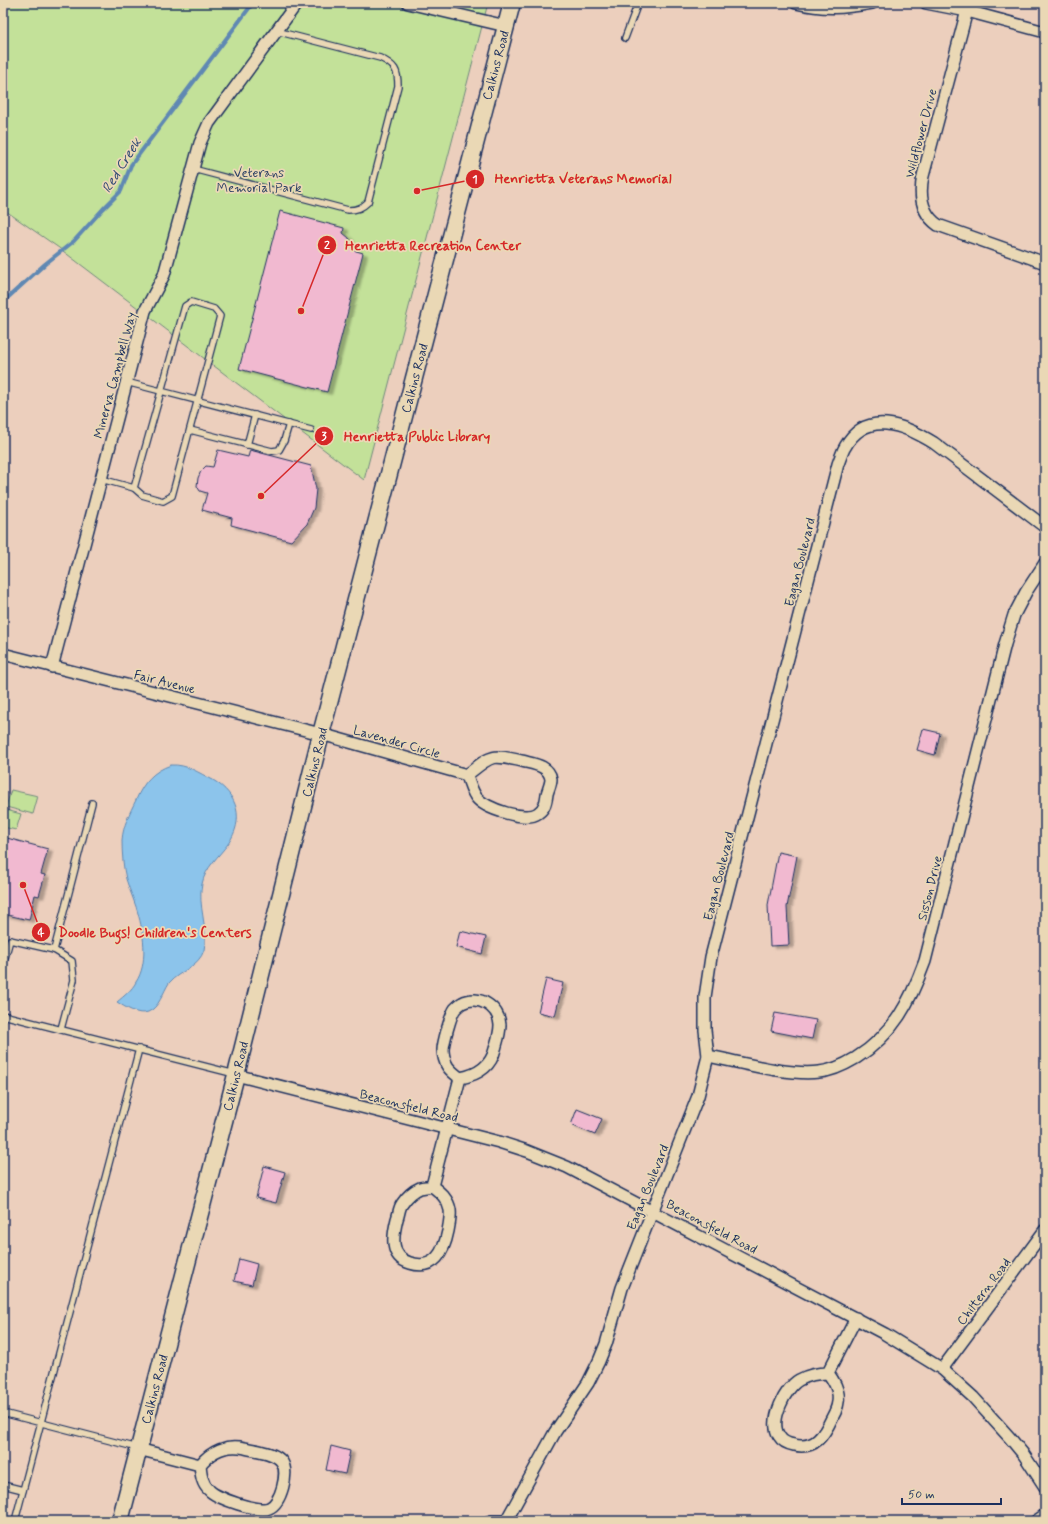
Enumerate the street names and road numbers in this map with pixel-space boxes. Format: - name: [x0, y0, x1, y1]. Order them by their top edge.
- street label: Calkins Road: [479, 29, 514, 102]
- street label: Wildflower Drive: [901, 87, 942, 180]
- street label: Minerva Campbell Way: [90, 310, 141, 440]
- street label: Calkins Road: [398, 342, 433, 415]
- street label: Eagan Boulevard: [781, 516, 820, 609]
- street label: Fair Avenue: [132, 667, 197, 698]
- street label: Lavender Circle: [351, 722, 442, 763]
- street label: Calkins Road: [299, 726, 332, 799]
- street label: Eagan Boulevard: [700, 830, 739, 923]
- street label: Sisson Drive: [914, 854, 947, 922]
- street label: Calkins Road: [220, 1040, 253, 1113]
- street label: Beaconsfield Road: [358, 1086, 460, 1127]
- street label: Eagan Boulevard: [623, 1142, 673, 1233]
- street label: Beaconsfield Road: [663, 1196, 760, 1259]
- street label: Chiltern Road: [953, 1255, 1015, 1329]
- street label: Calkins Road: [138, 1353, 173, 1426]

